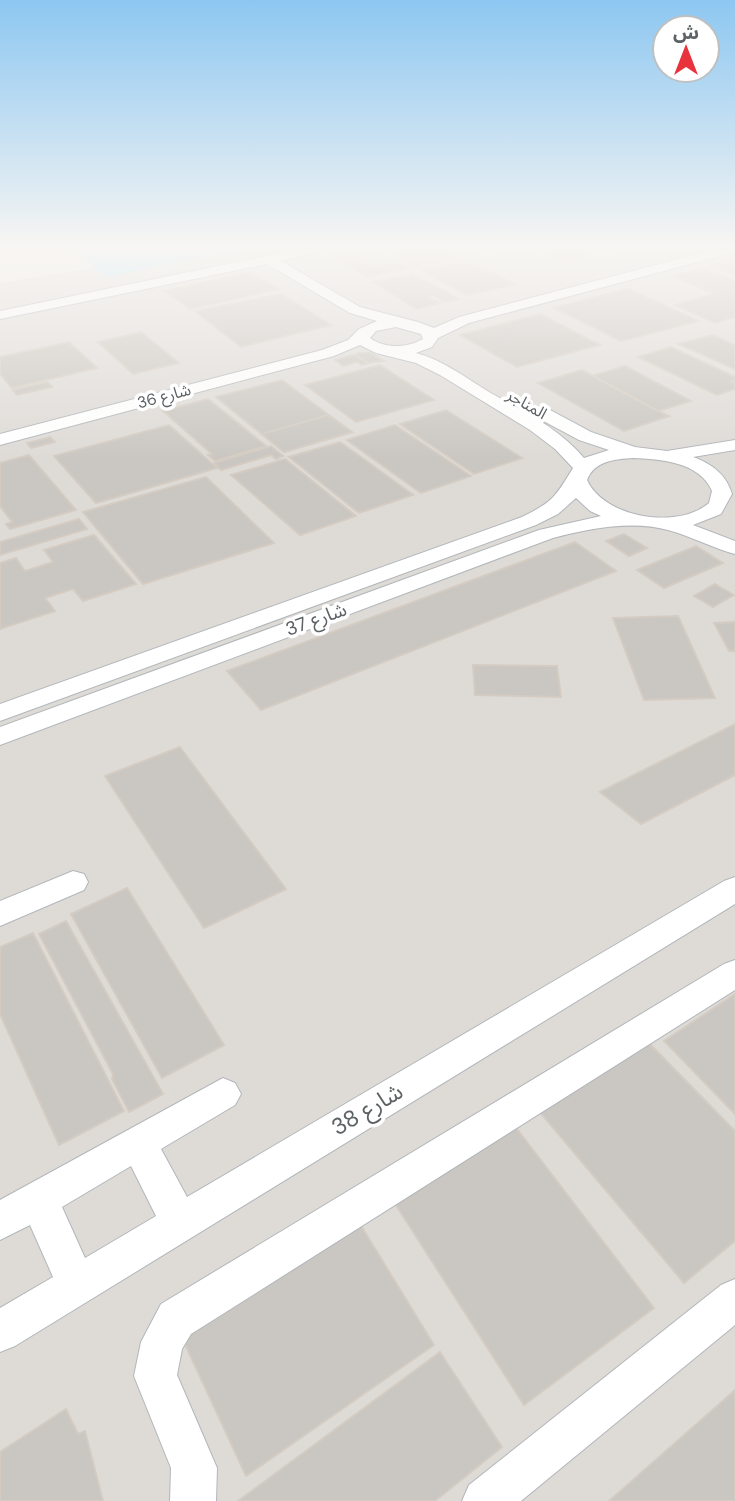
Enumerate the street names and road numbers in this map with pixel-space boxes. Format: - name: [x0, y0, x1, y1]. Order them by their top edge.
- street label: شارع 36: [135, 379, 194, 415]
- street label: المناجر: [502, 384, 551, 424]
- street label: شارع 37: [282, 596, 350, 642]
- street label: شارع 38: [326, 1076, 409, 1144]

